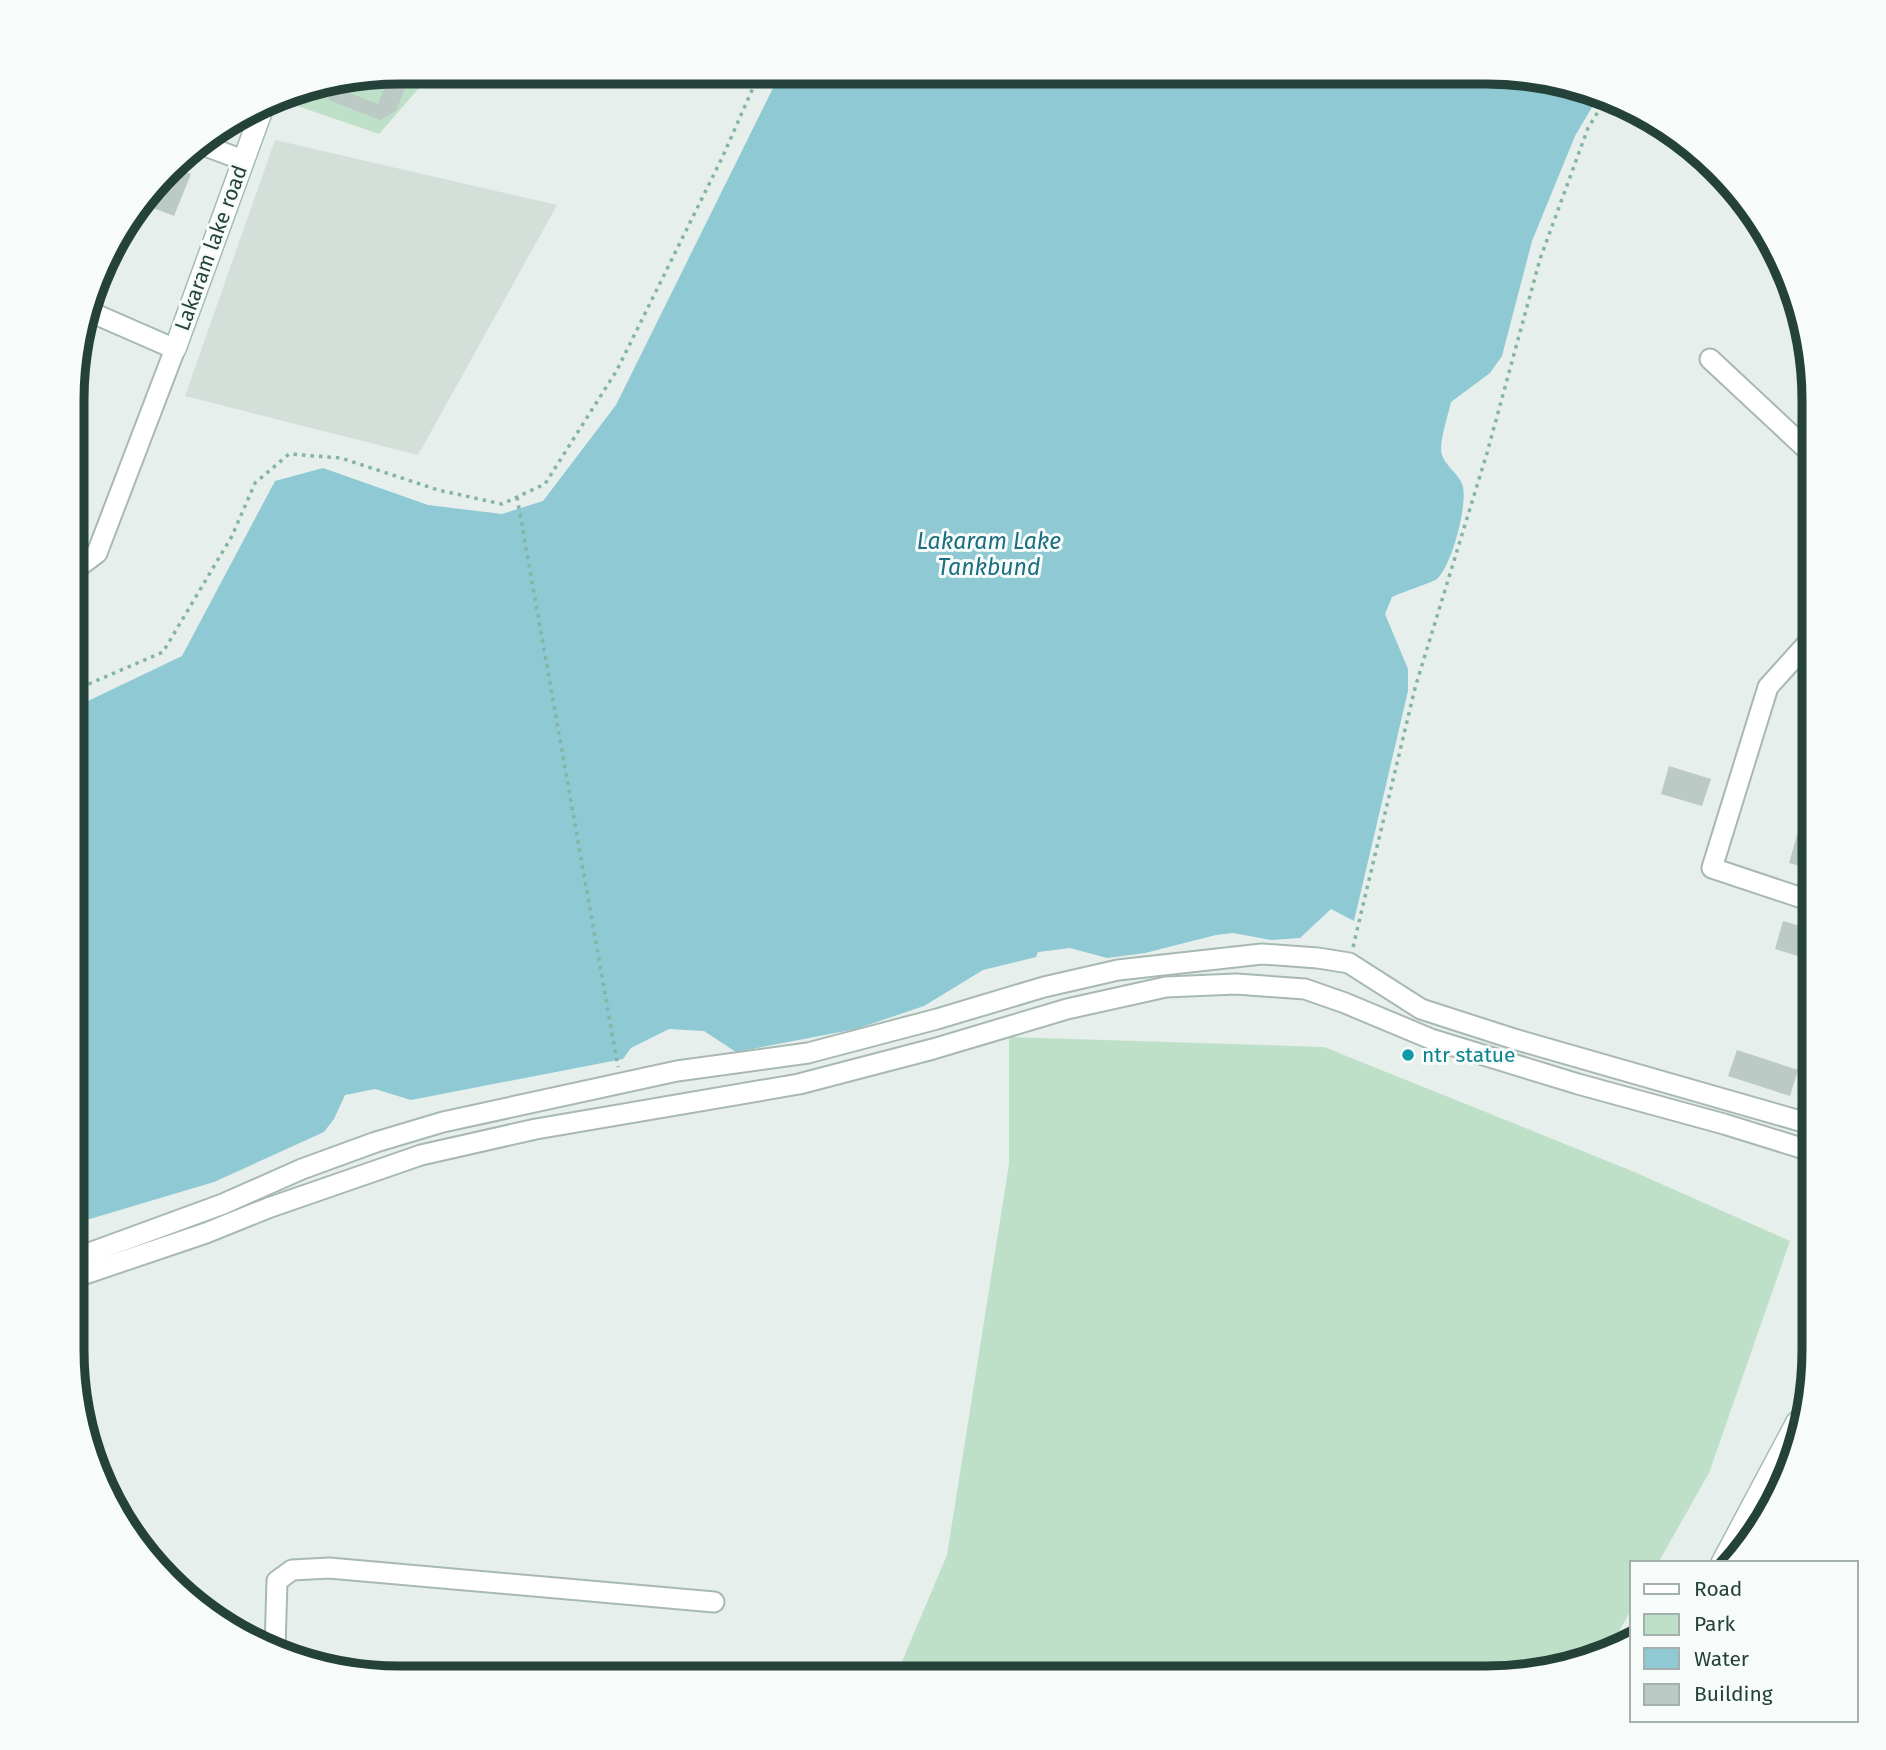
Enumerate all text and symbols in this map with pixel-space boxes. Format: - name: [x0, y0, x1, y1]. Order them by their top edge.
- street label: Lakaram lake road: [169, 162, 253, 334]
- water label: Lakaram Lake Tankbund: [917, 527, 1061, 581]
- place label: ntr statue: [1422, 1042, 1515, 1068]
- marker: ntr statue: [1400, 1047, 1416, 1063]
- legend: [1630, 1561, 1858, 1722]
- text: Road: [1694, 1576, 1742, 1602]
- text: Park: [1694, 1611, 1736, 1637]
- text: Water: [1694, 1646, 1749, 1672]
- text: Building: [1694, 1681, 1773, 1707]

